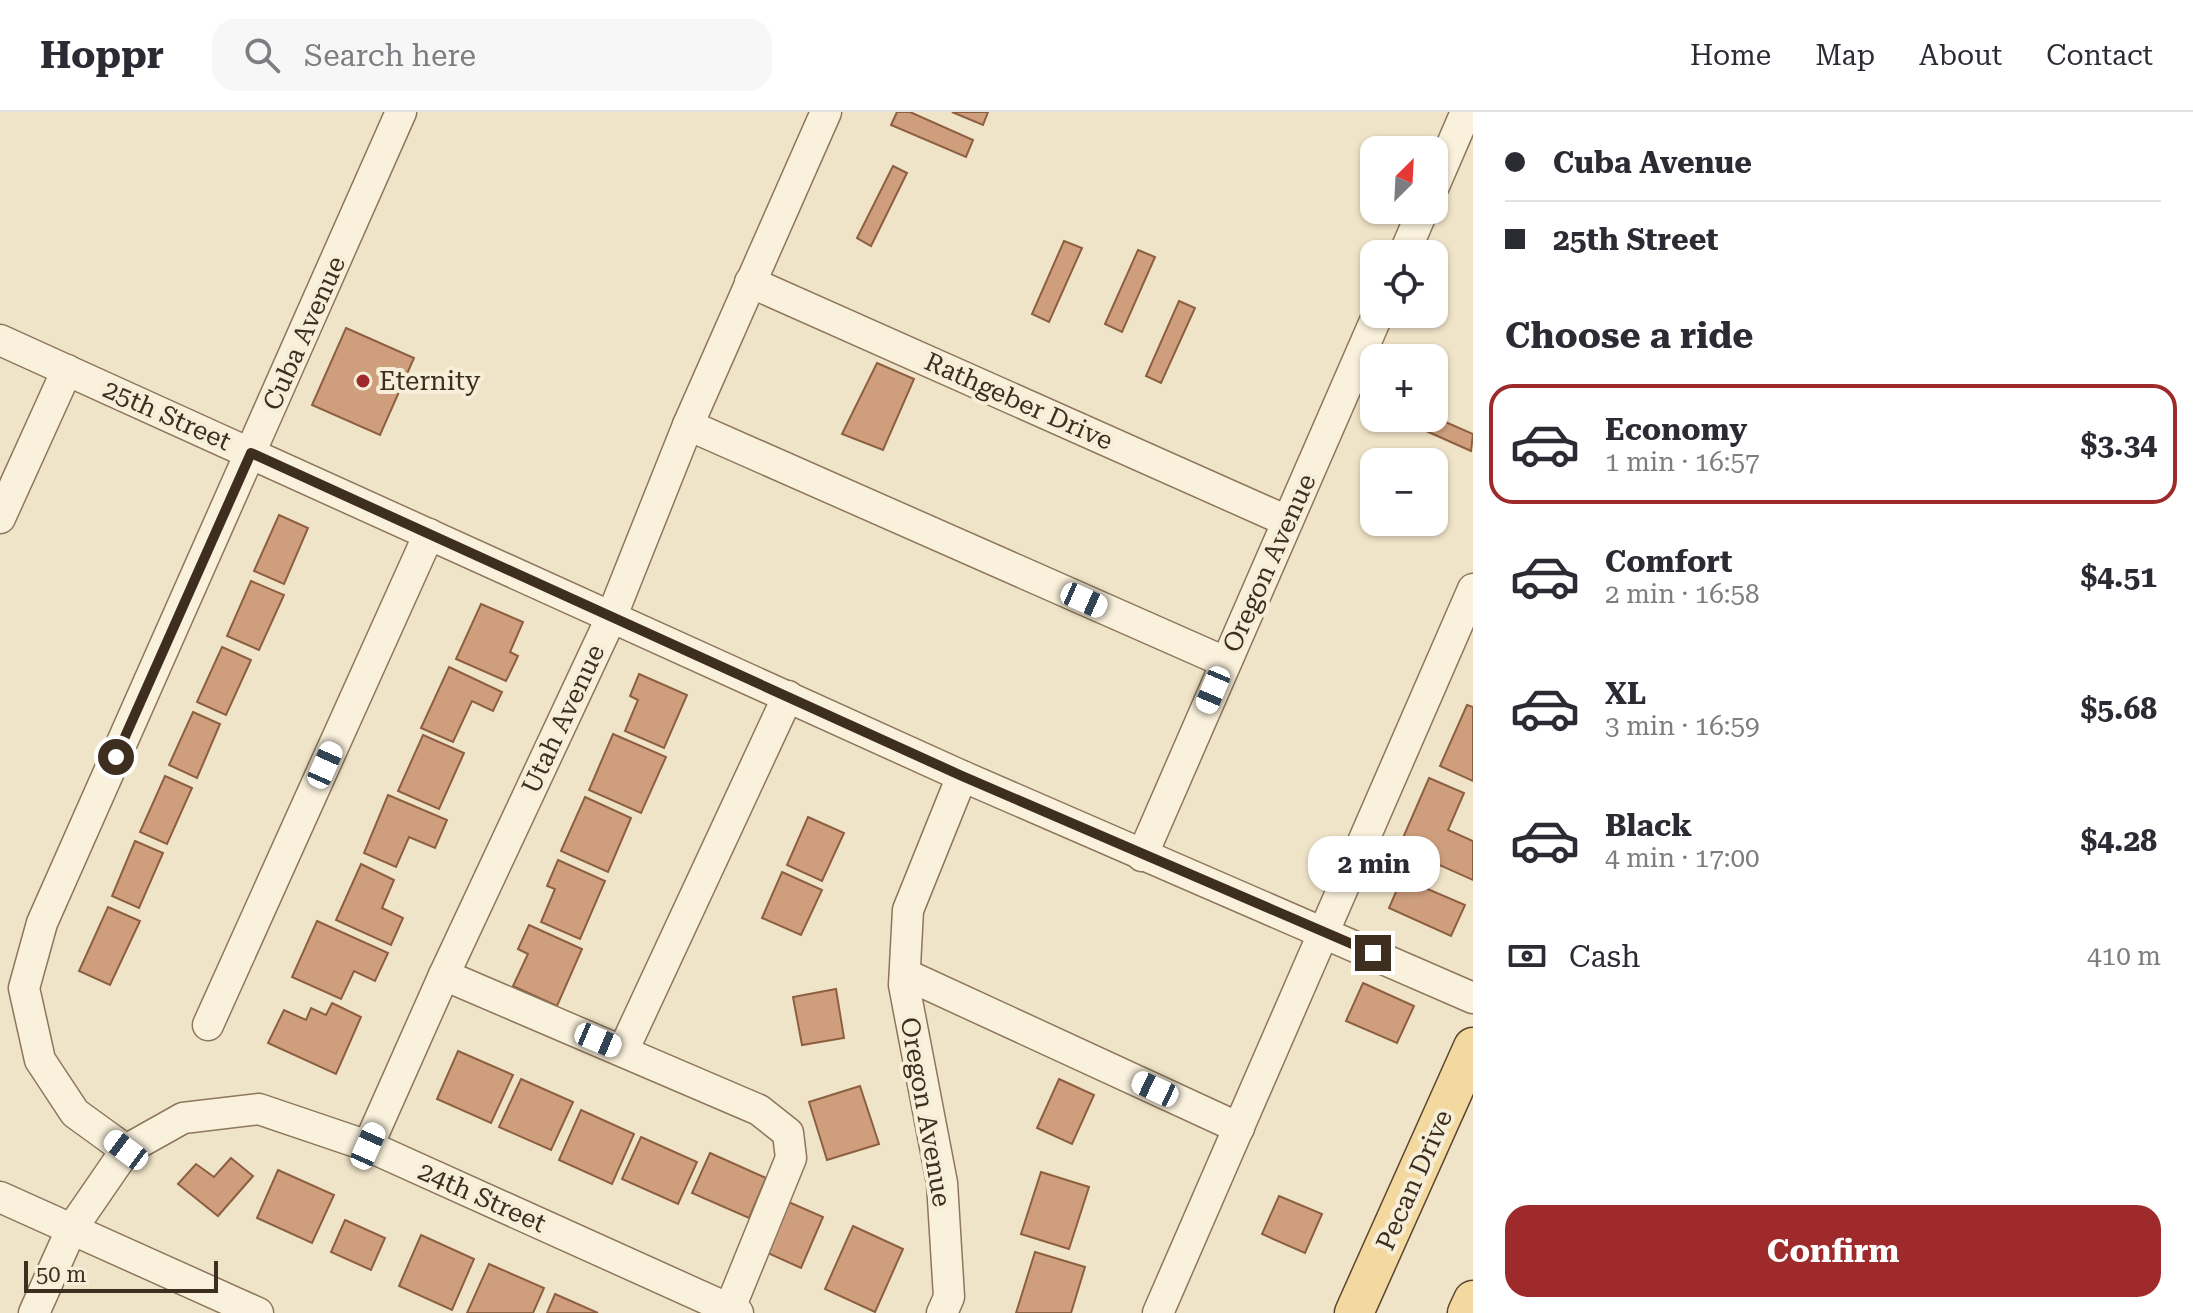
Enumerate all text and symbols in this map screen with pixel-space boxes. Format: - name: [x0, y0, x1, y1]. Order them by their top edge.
- search box: [212, 19, 772, 91]
- text: Hoppr: [40, 33, 164, 77]
- icon: search: [240, 33, 284, 77]
- text: Search here: [304, 38, 476, 73]
- text: Home: [1690, 39, 1771, 72]
- text: Map: [1815, 39, 1875, 72]
- text: About: [1919, 39, 2002, 72]
- text: Contact: [2046, 39, 2153, 72]
- north arrow: [1360, 136, 1448, 224]
- map controls: [1360, 136, 1448, 536]
- text: Cuba Avenue: [1553, 145, 1752, 180]
- text: 25th Street: [1553, 222, 1718, 257]
- button: locate: [1360, 240, 1448, 328]
- street label: Cuba Avenue: [257, 251, 351, 415]
- text: Choose a ride: [1505, 315, 1753, 357]
- button: +: [1360, 344, 1448, 432]
- street label: Rathgeber Drive: [920, 346, 1118, 456]
- place label: Eternity: [379, 366, 481, 396]
- marker: Eternity: [354, 372, 372, 390]
- street label: 25th Street: [98, 373, 236, 457]
- icon: car: [1509, 408, 1581, 480]
- text: Economy: [1605, 412, 1747, 447]
- text: $3.34: [2080, 427, 2157, 462]
- text: 1 min · 16:57: [1605, 447, 1760, 477]
- button: −: [1360, 448, 1448, 536]
- street label: Oregon Avenue: [1216, 469, 1322, 657]
- icon: car: [1509, 540, 1581, 612]
- text: Comfort: [1605, 544, 1732, 579]
- text: $4.51: [2080, 559, 2157, 594]
- car: [1057, 579, 1111, 621]
- text: 2 min · 16:58: [1605, 579, 1760, 609]
- street label: Utah Avenue: [515, 640, 611, 798]
- car: [1193, 663, 1233, 717]
- icon: car: [1509, 672, 1581, 744]
- text: XL: [1605, 676, 1646, 711]
- text: $5.68: [2080, 691, 2157, 726]
- text: 3 min · 16:59: [1605, 711, 1760, 741]
- car: [304, 738, 346, 792]
- route start: [98, 739, 134, 775]
- icon: car: [1509, 804, 1581, 876]
- text: Black: [1605, 808, 1692, 843]
- text: $4.28: [2080, 823, 2157, 858]
- callout: 2 min: [1307, 837, 1439, 893]
- text: 4 min · 17:00: [1605, 843, 1760, 873]
- text: 2 min: [1338, 849, 1410, 879]
- icon: cash: [1505, 934, 1549, 978]
- route end: [1355, 935, 1391, 971]
- text: Cash: [1569, 939, 1640, 974]
- text: 410 m: [2087, 941, 2161, 971]
- street label: Oregon Avenue: [895, 1015, 957, 1209]
- car: [571, 1020, 625, 1060]
- car: [1128, 1068, 1182, 1110]
- street label: Pecan Drive: [1370, 1105, 1458, 1255]
- car: [347, 1119, 389, 1173]
- car: [100, 1126, 152, 1174]
- street label: 24th Street: [413, 1155, 551, 1239]
- button: Confirm: [1505, 1205, 2161, 1297]
- scale bar: [24, 1257, 218, 1293]
- text: 50 m: [36, 1262, 86, 1287]

